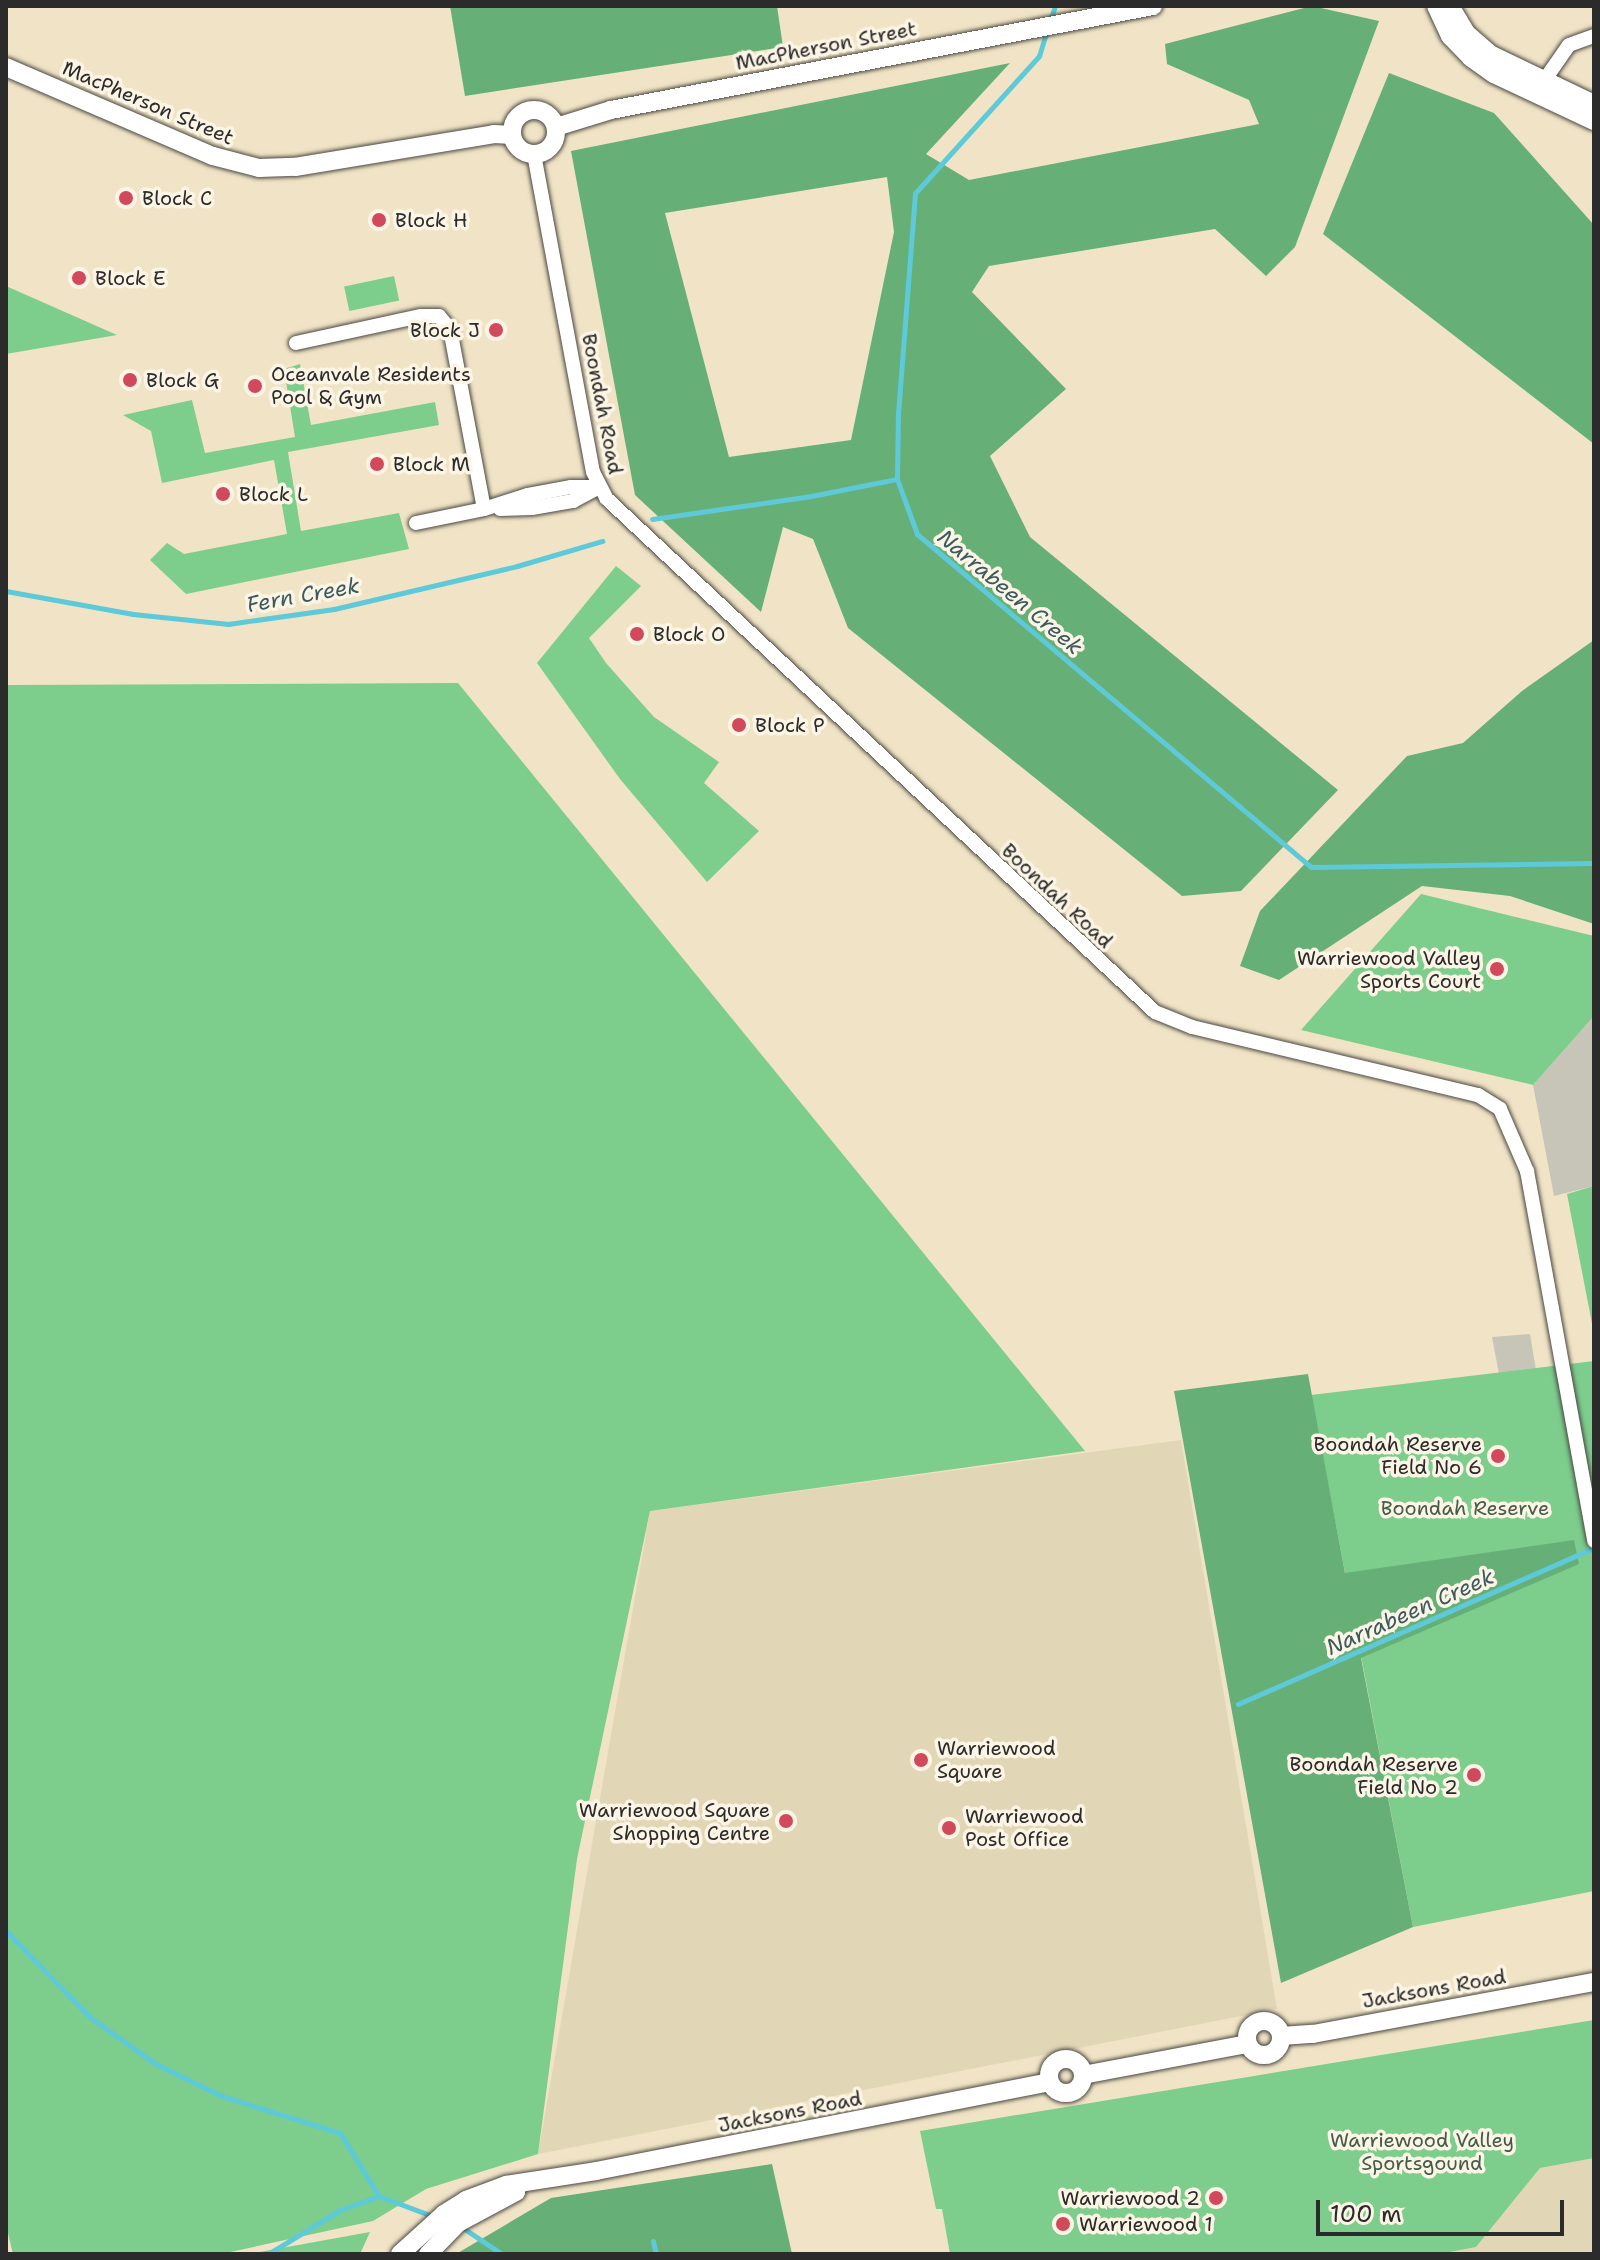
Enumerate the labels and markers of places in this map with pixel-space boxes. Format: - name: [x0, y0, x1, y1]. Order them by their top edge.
- place label: Block C: [142, 186, 212, 210]
- marker: Block C: [117, 189, 135, 207]
- place label: Block H: [395, 208, 468, 232]
- marker: Block H: [370, 211, 388, 229]
- place label: Block E: [95, 266, 166, 290]
- marker: Block E: [70, 269, 88, 287]
- place label: Block J: [410, 318, 480, 342]
- marker: Block J: [487, 321, 505, 339]
- place label: Oceanvale Residents Pool & Gym: [271, 362, 471, 409]
- place label: Block G: [146, 368, 219, 392]
- marker: Block G: [121, 371, 139, 389]
- marker: Oceanvale Residents Pool & Gym: [246, 377, 264, 395]
- place label: Block M: [393, 452, 470, 476]
- marker: Block M: [368, 455, 386, 473]
- place label: Block L: [239, 482, 308, 506]
- marker: Block L: [214, 485, 232, 503]
- place label: Block O: [653, 622, 726, 646]
- marker: Block O: [628, 625, 646, 643]
- place label: Block P: [755, 713, 825, 737]
- marker: Block P: [730, 716, 748, 734]
- place label: Warriewood Valley Sports Court: [1297, 946, 1481, 993]
- marker: Warriewood Valley Sports Court: [1488, 960, 1506, 978]
- place label: Boondah Reserve Field No 6: [1314, 1432, 1482, 1479]
- marker: Boondah Reserve Field No 6: [1489, 1447, 1507, 1465]
- place label: Warriewood Square: [937, 1736, 1056, 1783]
- marker: Warriewood Square: [912, 1751, 930, 1769]
- place label: Boondah Reserve Field No 2: [1290, 1752, 1458, 1799]
- marker: Boondah Reserve Field No 2: [1465, 1766, 1483, 1784]
- place label: Warriewood Square Shopping Centre: [579, 1798, 770, 1845]
- place label: Warriewood Post Office: [965, 1804, 1084, 1851]
- marker: Warriewood Square Shopping Centre: [777, 1812, 795, 1830]
- marker: Warriewood Post Office: [940, 1819, 958, 1837]
- place label: Warriewood 2: [1061, 2186, 1200, 2210]
- marker: Warriewood 2: [1207, 2189, 1225, 2207]
- place label: Warriewood 1: [1079, 2212, 1213, 2236]
- marker: Warriewood 1: [1054, 2215, 1072, 2233]

